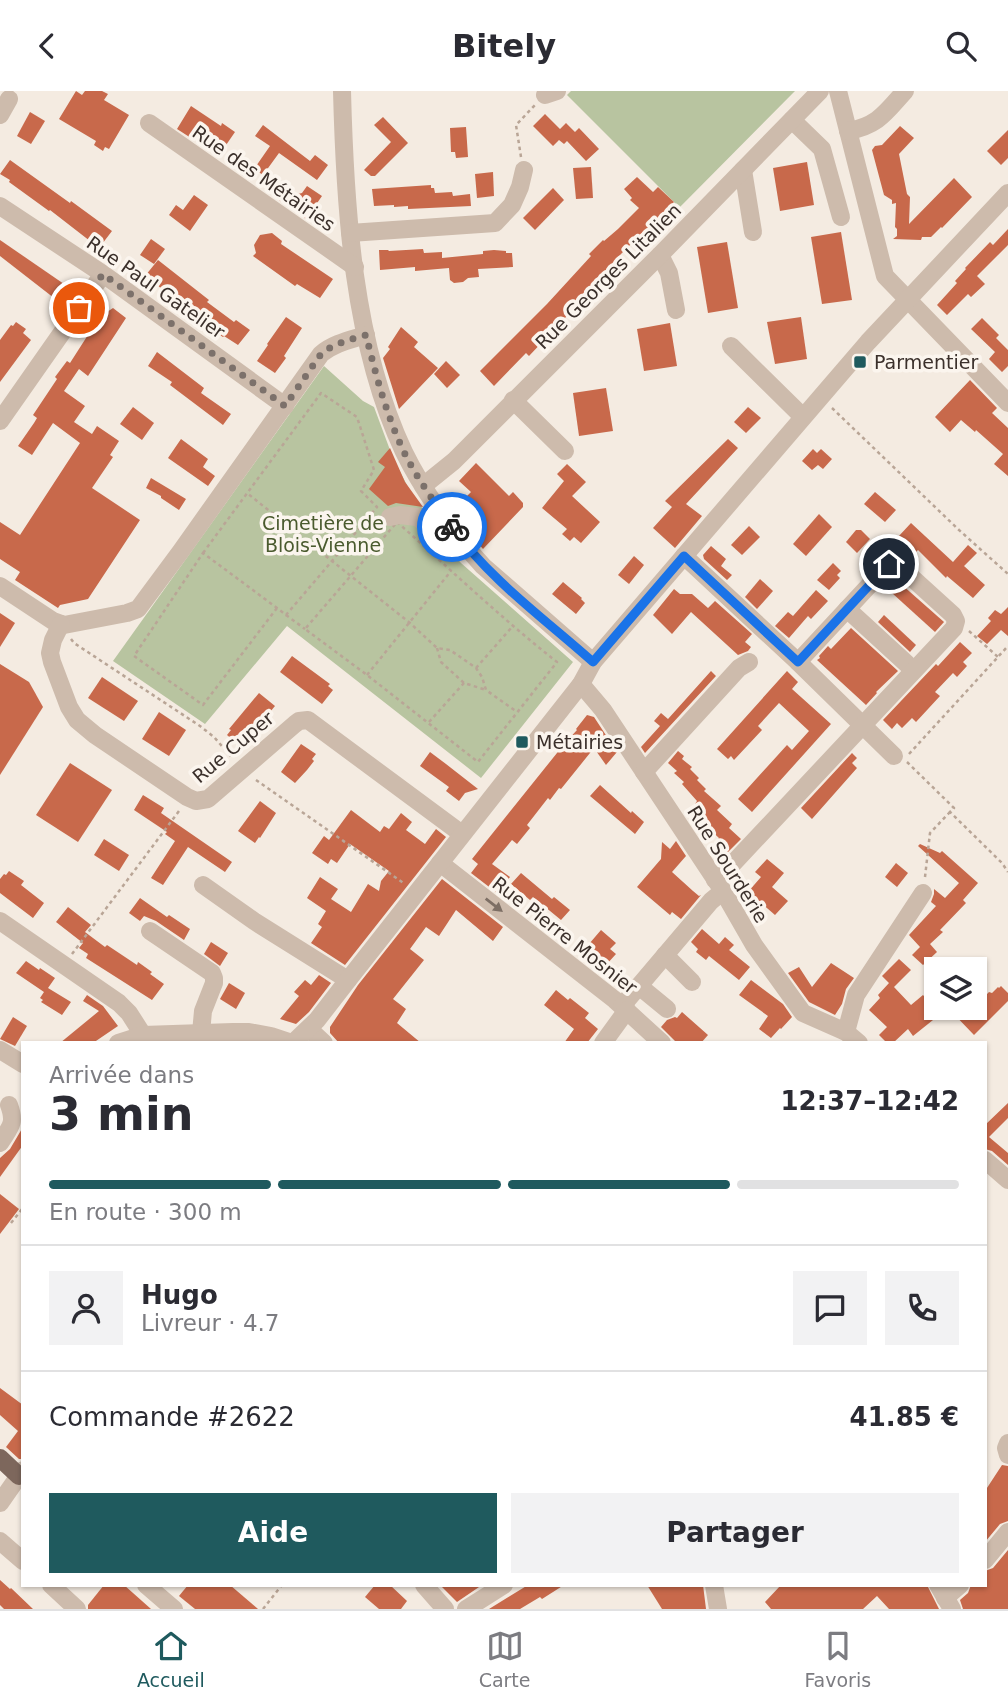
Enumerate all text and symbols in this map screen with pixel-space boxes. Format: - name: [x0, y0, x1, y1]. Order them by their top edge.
- icon: back: [28, 27, 66, 65]
- text: Bitely: [452, 27, 556, 65]
- icon: search: [942, 27, 980, 65]
- street label: Rue des Métairies: [188, 121, 340, 235]
- street label: Rue Georges Litalien: [531, 199, 685, 353]
- street label: Rue Paul Gatelier: [83, 231, 229, 343]
- pin: [49, 278, 109, 338]
- icon: bag: [60, 289, 98, 327]
- place label: Parmentier: [874, 351, 978, 373]
- marker: Parmentier: [852, 354, 868, 370]
- courier: [417, 492, 487, 562]
- icon: bike: [433, 508, 471, 546]
- park label: Cimetière de Blois-Vienne: [262, 512, 384, 556]
- pin: [859, 534, 919, 594]
- icon: home: [870, 545, 908, 583]
- street label: Rue Cuper: [188, 707, 278, 787]
- place label: Métairies: [536, 731, 623, 753]
- marker: Métairies: [514, 734, 530, 750]
- street label: Rue Sourderie: [683, 801, 773, 927]
- street label: Rue Pierre Mosnier: [488, 872, 642, 998]
- one-way arrow: [484, 897, 502, 912]
- map controls: [924, 957, 987, 1020]
- button: layers: [924, 957, 987, 1020]
- text: Arrivée dans: [49, 1062, 194, 1088]
- text: 12:37–12:42: [780, 1086, 959, 1116]
- text: 3 min: [49, 1087, 193, 1141]
- text: En route · 300 m: [49, 1199, 242, 1225]
- button: person: [49, 1271, 123, 1345]
- button: chat: [793, 1271, 867, 1345]
- button: phone: [885, 1271, 959, 1345]
- text: Hugo: [141, 1280, 218, 1310]
- text: Livreur · 4.7: [141, 1310, 279, 1336]
- text: Commande #2622: [49, 1402, 295, 1432]
- text: 41.85 €: [850, 1402, 959, 1432]
- button: Aide: [49, 1493, 497, 1573]
- button: Partager: [511, 1493, 959, 1573]
- tab: Accueil: [137, 1627, 205, 1691]
- tab: Carte: [479, 1627, 531, 1691]
- tab: Favoris: [804, 1627, 871, 1691]

